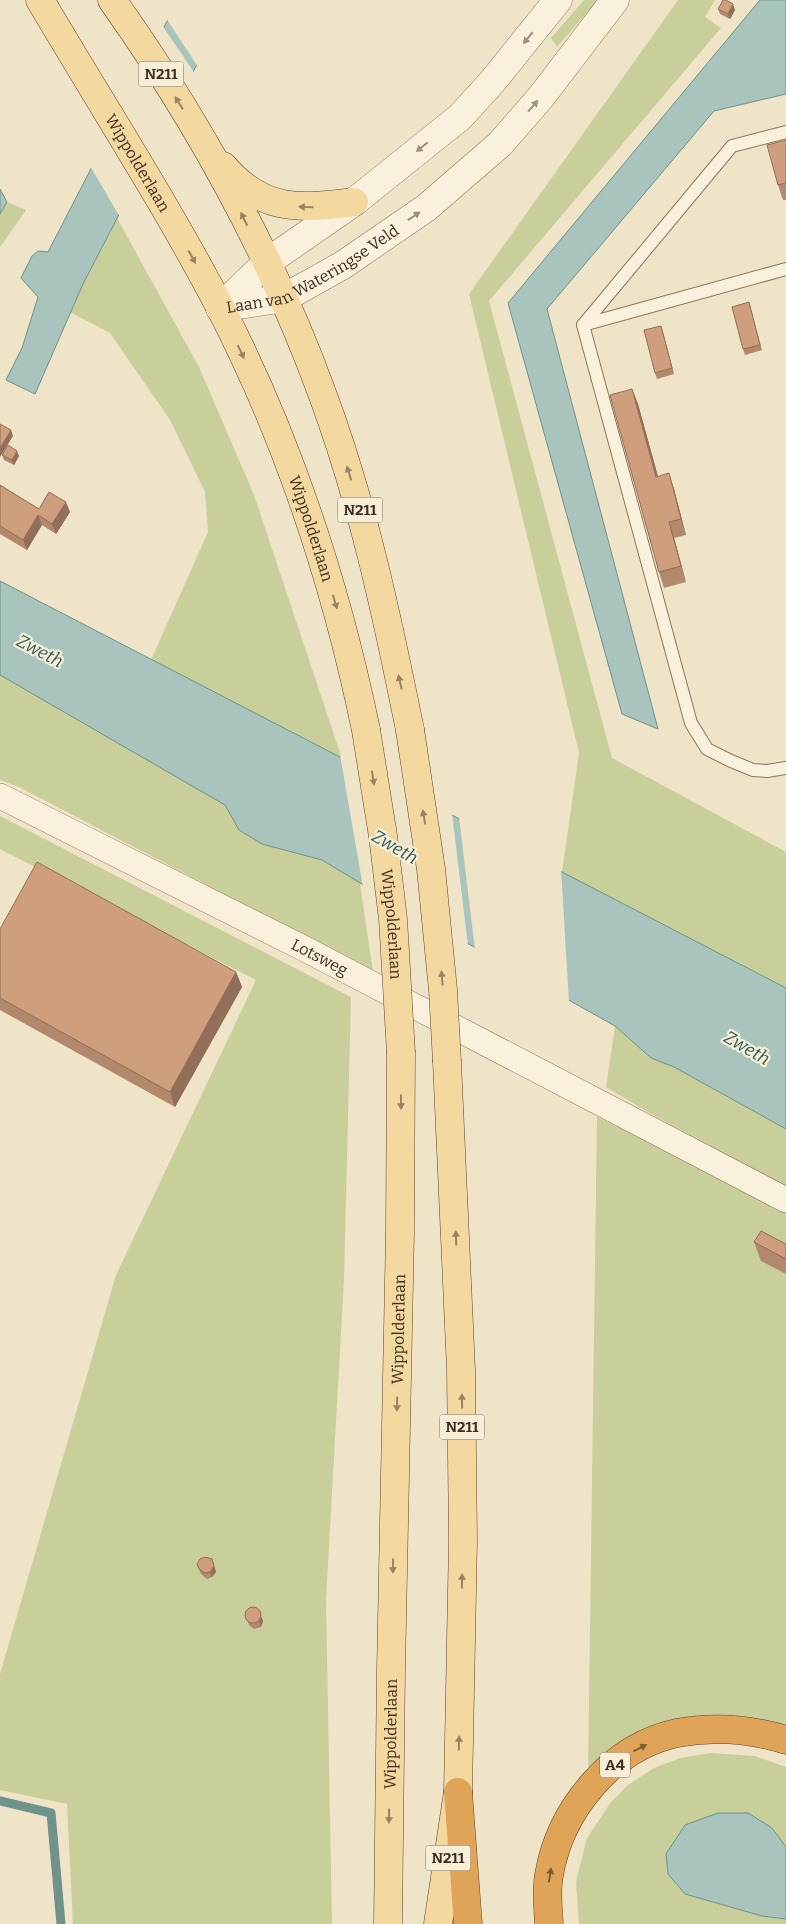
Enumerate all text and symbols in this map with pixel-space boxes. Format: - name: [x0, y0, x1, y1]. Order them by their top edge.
- one-way arrow: [522, 32, 533, 45]
- road number: N211: [138, 62, 184, 86]
- one-way arrow: [174, 96, 183, 109]
- one-way arrow: [527, 100, 539, 112]
- street label: Wippolderlaan: [101, 111, 174, 215]
- one-way arrow: [416, 142, 429, 153]
- one-way arrow: [298, 202, 314, 210]
- one-way arrow: [407, 211, 421, 221]
- one-way arrow: [240, 212, 248, 226]
- street label: Laan van Wateringse Veld: [225, 220, 403, 317]
- one-way arrow: [188, 249, 196, 264]
- one-way arrow: [237, 345, 245, 359]
- one-way arrow: [344, 466, 352, 481]
- street label: Wippolderlaan: [285, 473, 337, 584]
- road number: N211: [338, 498, 382, 522]
- one-way arrow: [332, 594, 340, 609]
- water label: Zweth: [13, 630, 67, 672]
- one-way arrow: [396, 674, 404, 689]
- one-way arrow: [370, 770, 378, 786]
- one-way arrow: [420, 809, 428, 825]
- water label: Zweth: [368, 825, 422, 869]
- street label: Wippolderlaan: [377, 868, 406, 980]
- street label: Lotsweg: [288, 935, 351, 980]
- one-way arrow: [438, 970, 446, 986]
- water label: Zweth: [720, 1026, 774, 1070]
- one-way arrow: [397, 1094, 405, 1110]
- one-way arrow: [452, 1230, 460, 1246]
- street label: Wippolderlaan: [388, 1274, 409, 1385]
- one-way arrow: [457, 1393, 465, 1409]
- one-way arrow: [393, 1396, 401, 1412]
- road number: N211: [440, 1414, 484, 1440]
- one-way arrow: [389, 1558, 397, 1574]
- one-way arrow: [459, 1572, 467, 1588]
- street label: Wippolderlaan: [381, 1679, 401, 1789]
- one-way arrow: [455, 1735, 463, 1751]
- one-way arrow: [633, 1744, 648, 1752]
- road number: A4: [600, 1752, 630, 1778]
- one-way arrow: [385, 1808, 393, 1824]
- road number: N211: [426, 1846, 470, 1870]
- one-way arrow: [546, 1867, 554, 1883]

